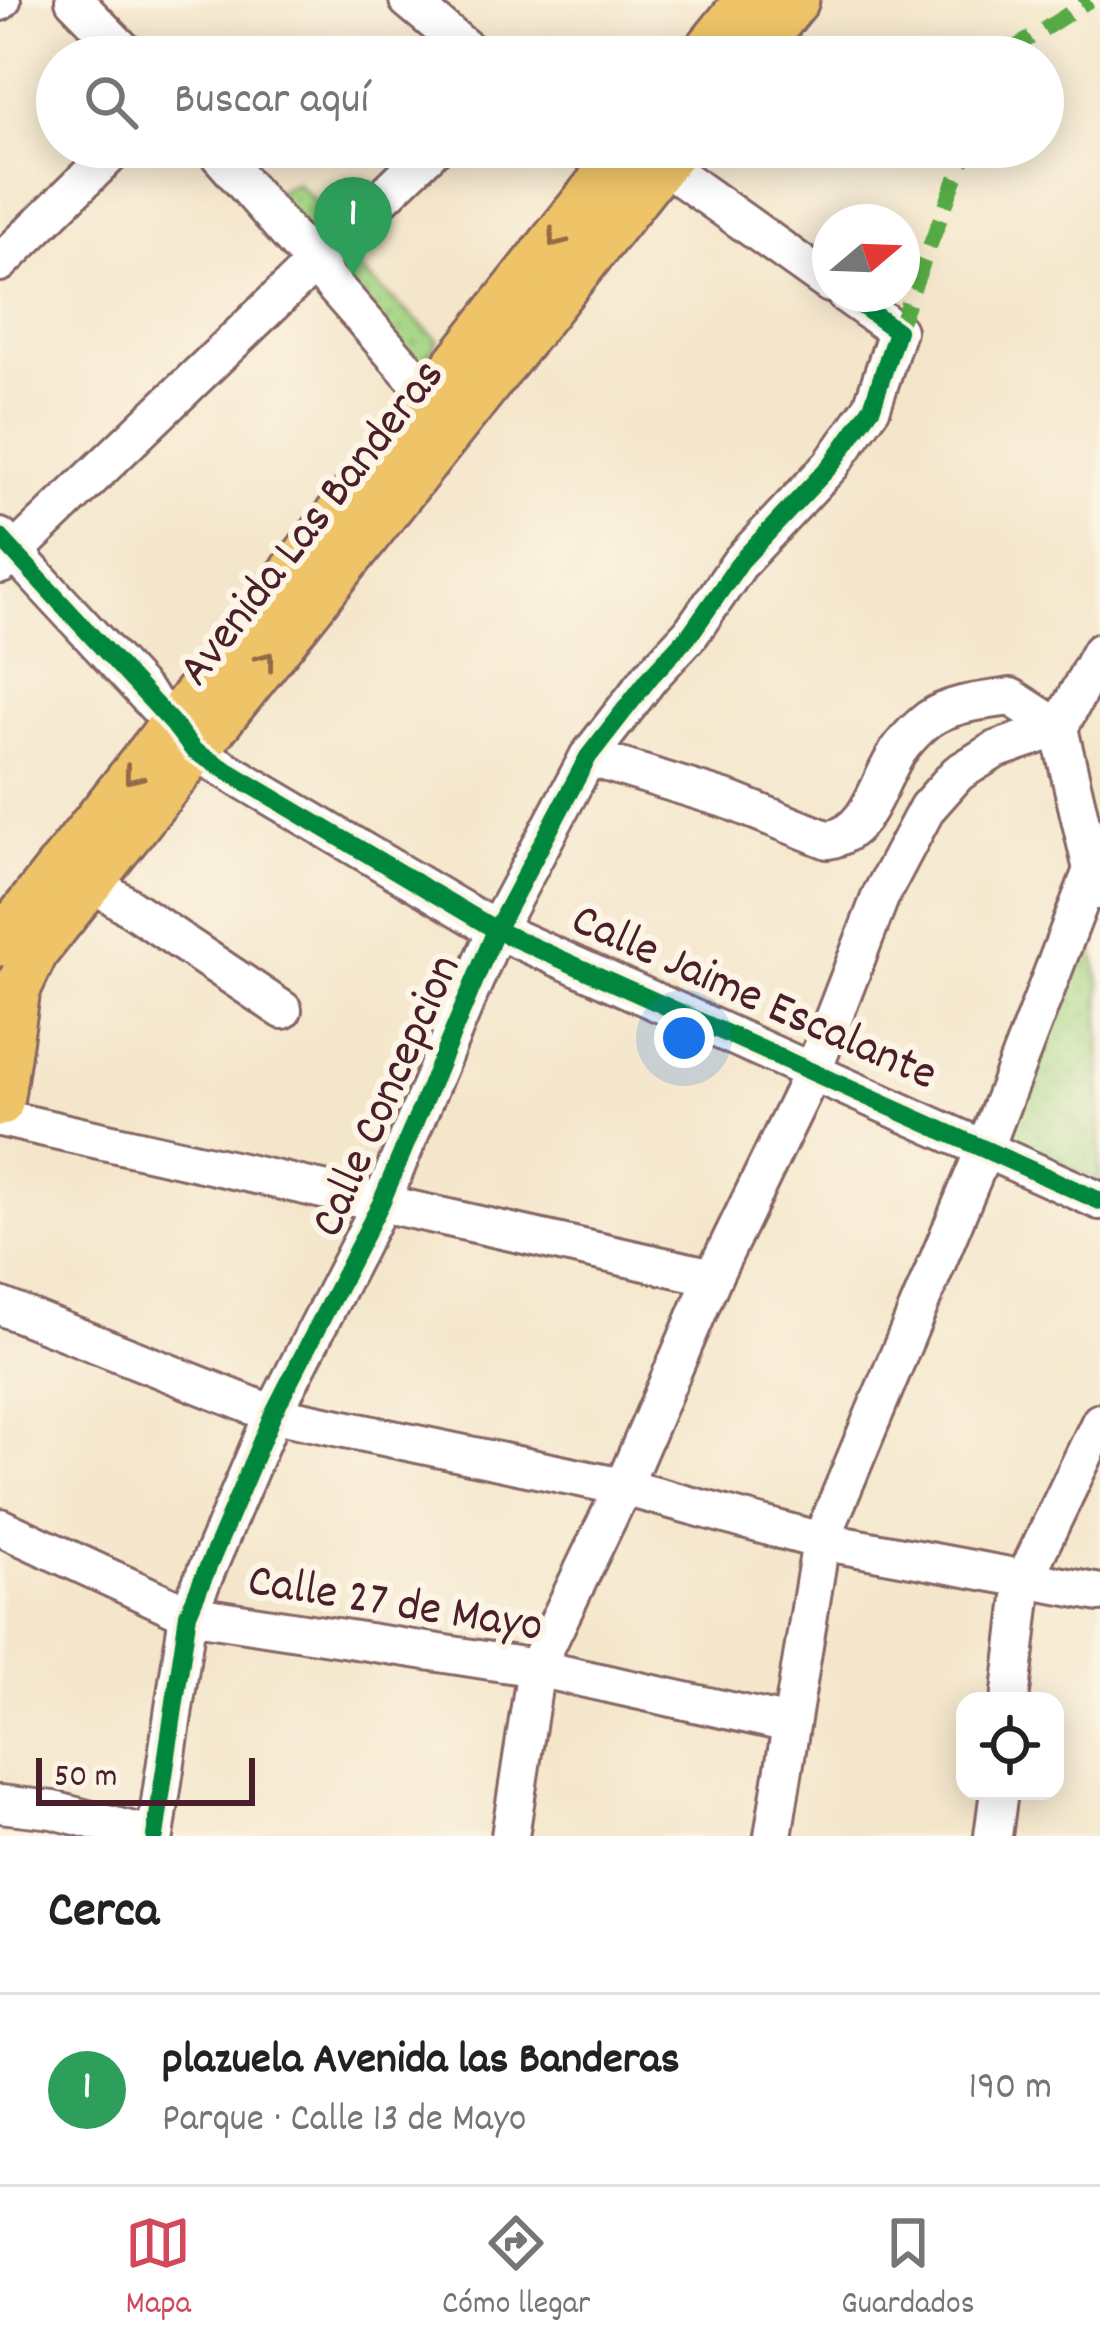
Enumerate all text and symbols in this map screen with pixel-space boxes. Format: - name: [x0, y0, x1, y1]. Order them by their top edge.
- search box: [36, 36, 1064, 168]
- icon: search: [78, 69, 144, 135]
- text: Buscar aquí: [174, 70, 369, 134]
- pin: 1: [314, 177, 392, 276]
- north arrow: [812, 204, 920, 312]
- one-way arrow: [549, 225, 570, 247]
- street label: Avenida Las Banderas: [164, 346, 464, 703]
- one-way arrow: [252, 651, 273, 673]
- one-way arrow: [125, 762, 146, 784]
- street label: Calle Jaime Escalante: [559, 888, 947, 1111]
- street label: Calle Concepcion: [296, 945, 482, 1249]
- your location: [654, 1008, 714, 1068]
- street label: Calle 27 de Mayo: [242, 1549, 547, 1664]
- map controls: [956, 1692, 1064, 1800]
- button: locate: [956, 1692, 1064, 1800]
- scale bar: [36, 1752, 255, 1805]
- text: 50 m: [54, 1755, 118, 1802]
- text: Cerca: [48, 1878, 159, 1950]
- text: plazuela Avenida las Banderas: [162, 2030, 680, 2094]
- text: 1: [83, 2062, 91, 2117]
- text: 190 m: [969, 2062, 1052, 2117]
- text: Parque · Calle 13 de Mayo: [162, 2094, 526, 2149]
- tab: Mapa: [125, 2210, 191, 2329]
- tab: Cómo llegar: [442, 2210, 590, 2329]
- tab: Guardados: [841, 2210, 975, 2329]

